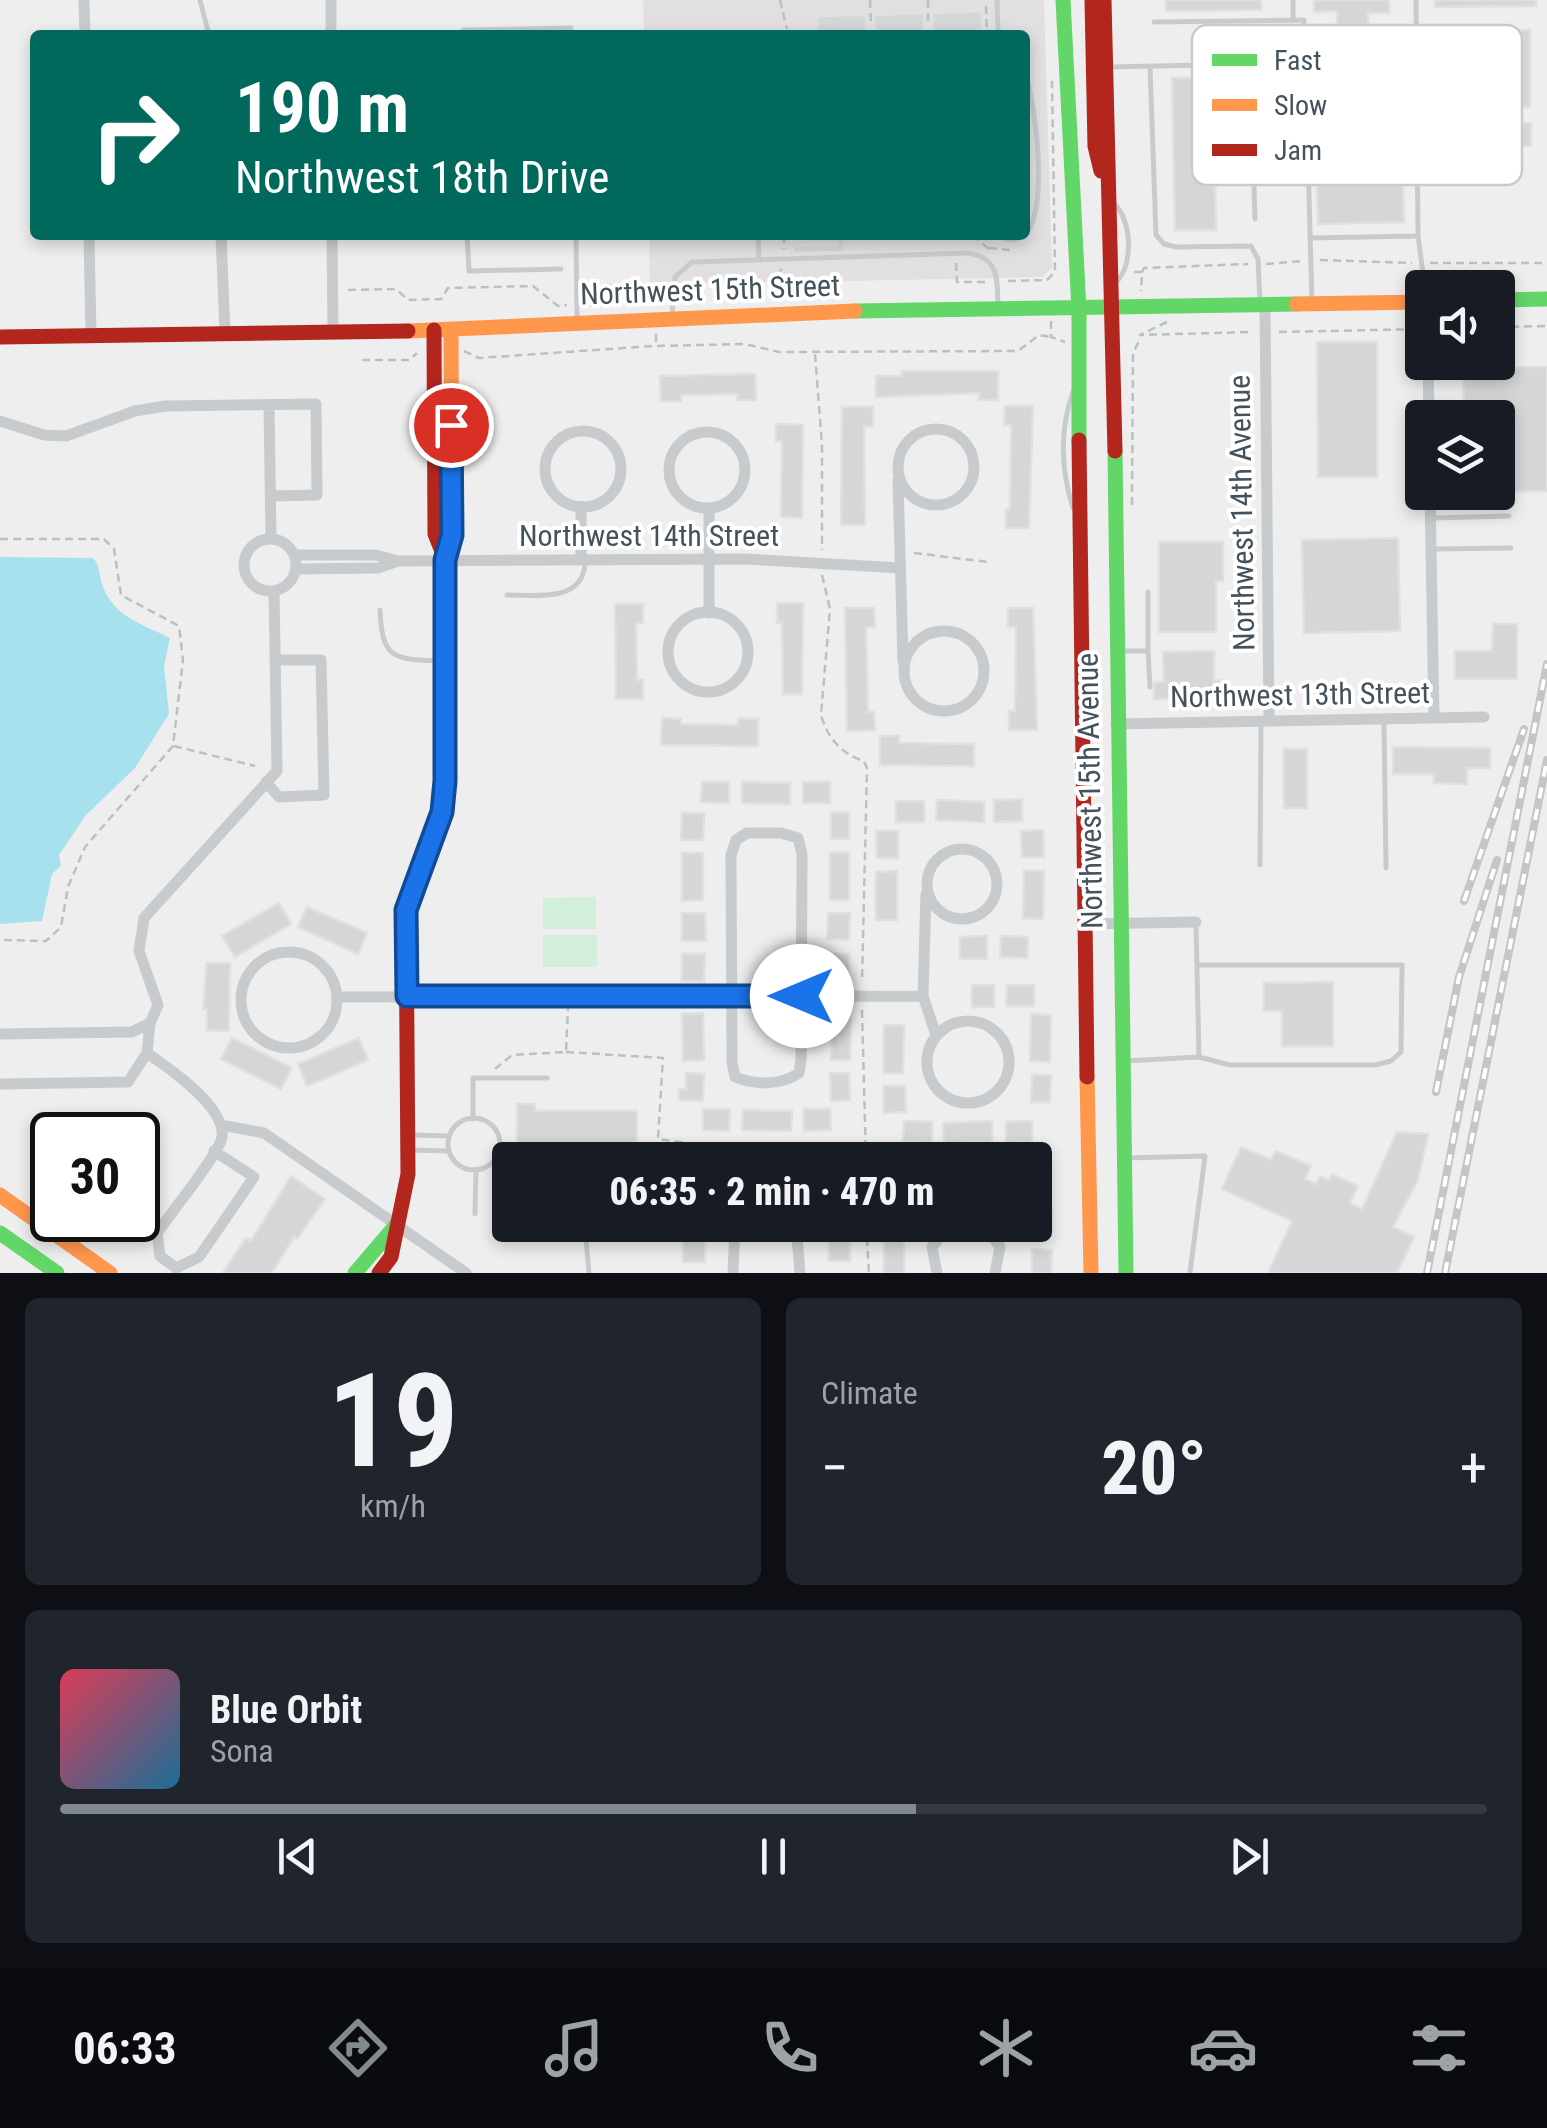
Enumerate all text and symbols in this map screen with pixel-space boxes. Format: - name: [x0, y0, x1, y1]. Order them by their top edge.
- legend: [1192, 25, 1522, 185]
- text: Fast: [1274, 44, 1321, 77]
- text: 190 m: [235, 67, 409, 149]
- icon: right: [70, 70, 200, 200]
- text: Slow: [1274, 89, 1327, 122]
- text: Jam: [1274, 134, 1322, 167]
- text: Northwest 18th Drive: [235, 151, 609, 204]
- street label: Northwest 15th Street: [579, 267, 841, 312]
- map controls: [1405, 270, 1515, 510]
- button: sound: [1405, 270, 1515, 380]
- street label: Northwest 14th Avenue: [1222, 375, 1261, 651]
- pin: [409, 383, 494, 468]
- icon: arrive: [424, 398, 479, 453]
- button: layers: [1405, 400, 1515, 510]
- street label: Northwest 14th Street: [519, 518, 779, 553]
- street label: Northwest 15th Avenue: [1070, 653, 1109, 929]
- street label: Northwest 13th Street: [1170, 675, 1430, 714]
- position arrow: [750, 944, 854, 1048]
- speed limit sign: 30: [30, 1112, 160, 1242]
- text: 06:35 · 2 min · 470 m: [610, 1170, 934, 1214]
- text: 19: [327, 1345, 459, 1498]
- text: Climate: [821, 1374, 918, 1412]
- text: 20°: [1101, 1424, 1207, 1512]
- text: −: [821, 1436, 849, 1500]
- text: +: [1460, 1436, 1487, 1500]
- text: km/h: [360, 1487, 426, 1525]
- text: Blue Orbit: [210, 1688, 362, 1732]
- text: Sona: [210, 1732, 273, 1770]
- icon: previous: [270, 1829, 325, 1884]
- icon: pause: [746, 1829, 801, 1884]
- icon: next: [1222, 1829, 1277, 1884]
- icon: directions: [323, 2013, 393, 2083]
- icon: music: [539, 2013, 609, 2083]
- icon: phone: [755, 2013, 825, 2083]
- icon: climate: [971, 2013, 1041, 2083]
- icon: car: [1188, 2013, 1258, 2083]
- icon: filters: [1404, 2013, 1474, 2083]
- text: 06:33: [73, 2022, 176, 2075]

